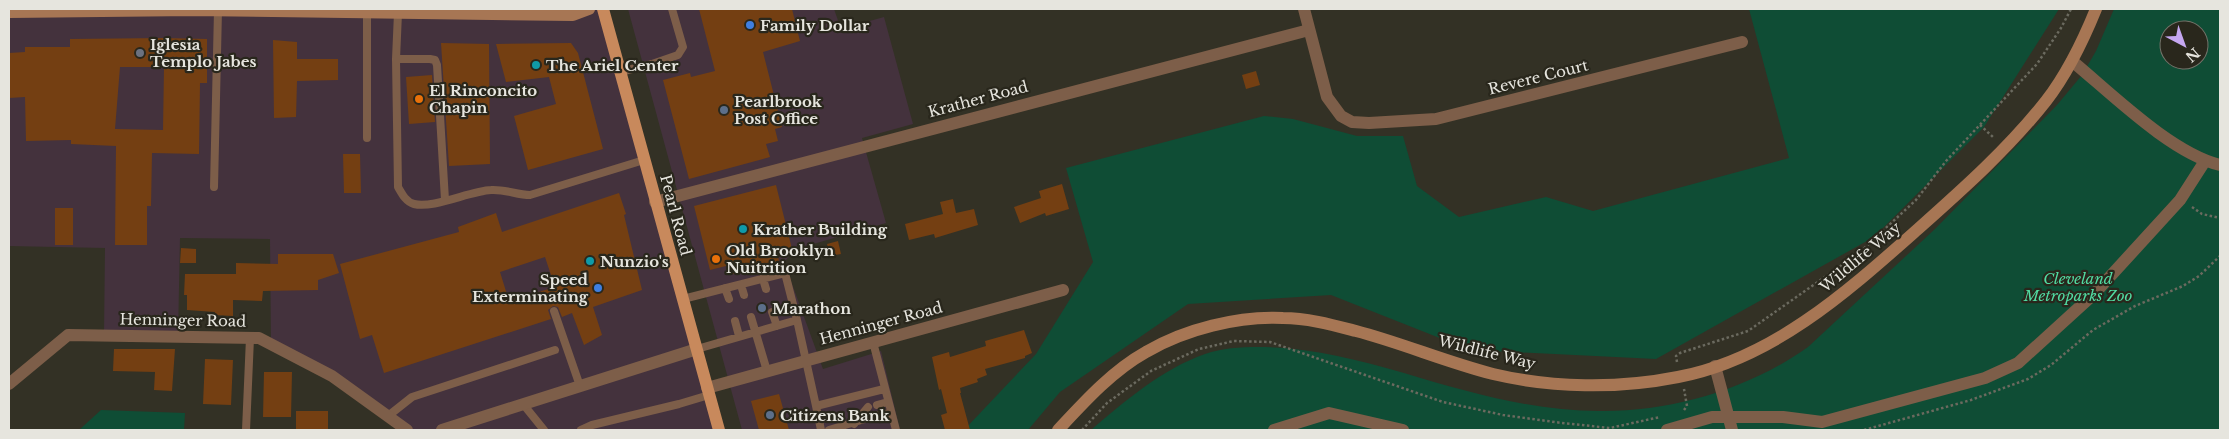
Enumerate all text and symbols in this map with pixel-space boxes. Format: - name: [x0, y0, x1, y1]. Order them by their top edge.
- place label: Family Dollar: [760, 16, 870, 35]
- marker: Family Dollar: [744, 19, 756, 31]
- north arrow: [2159, 20, 2209, 70]
- place label: Iglesia Templo Jabes: [150, 35, 256, 71]
- text: N: [2182, 44, 2203, 66]
- marker: Iglesia Templo Jabes: [134, 47, 146, 59]
- street label: Revere Court: [1486, 55, 1590, 99]
- place label: The Ariel Center: [546, 56, 679, 75]
- marker: The Ariel Center: [530, 59, 542, 71]
- street label: Krather Road: [926, 77, 1030, 121]
- place label: El Rinconcito Chapin: [429, 81, 537, 117]
- place label: Pearlbrook Post Office: [734, 92, 823, 128]
- marker: El Rinconcito Chapin: [413, 93, 425, 105]
- marker: Pearlbrook Post Office: [718, 104, 730, 116]
- street label: Pearl Road: [656, 172, 696, 258]
- street label: Wildlife Way: [1815, 217, 1905, 297]
- place label: Krather Building: [753, 220, 888, 239]
- marker: Krather Building: [737, 223, 749, 235]
- place label: Old Brooklyn Nuitrition: [726, 241, 835, 277]
- place label: Nunzio's: [600, 252, 669, 271]
- marker: Old Brooklyn Nuitrition: [710, 253, 722, 265]
- marker: Nunzio's: [584, 255, 596, 267]
- park label: Cleveland Metroparks Zoo: [2023, 269, 2132, 305]
- place label: Speed Exterminating: [472, 270, 589, 306]
- marker: Speed Exterminating: [592, 282, 604, 294]
- street label: Henninger Road: [817, 297, 945, 349]
- place label: Marathon: [772, 299, 851, 318]
- marker: Marathon: [756, 302, 768, 314]
- street label: Henninger Road: [119, 309, 247, 331]
- street label: Wildlife Way: [1435, 330, 1538, 373]
- place label: Citizens Bank: [780, 406, 891, 425]
- marker: Citizens Bank: [764, 409, 776, 421]

